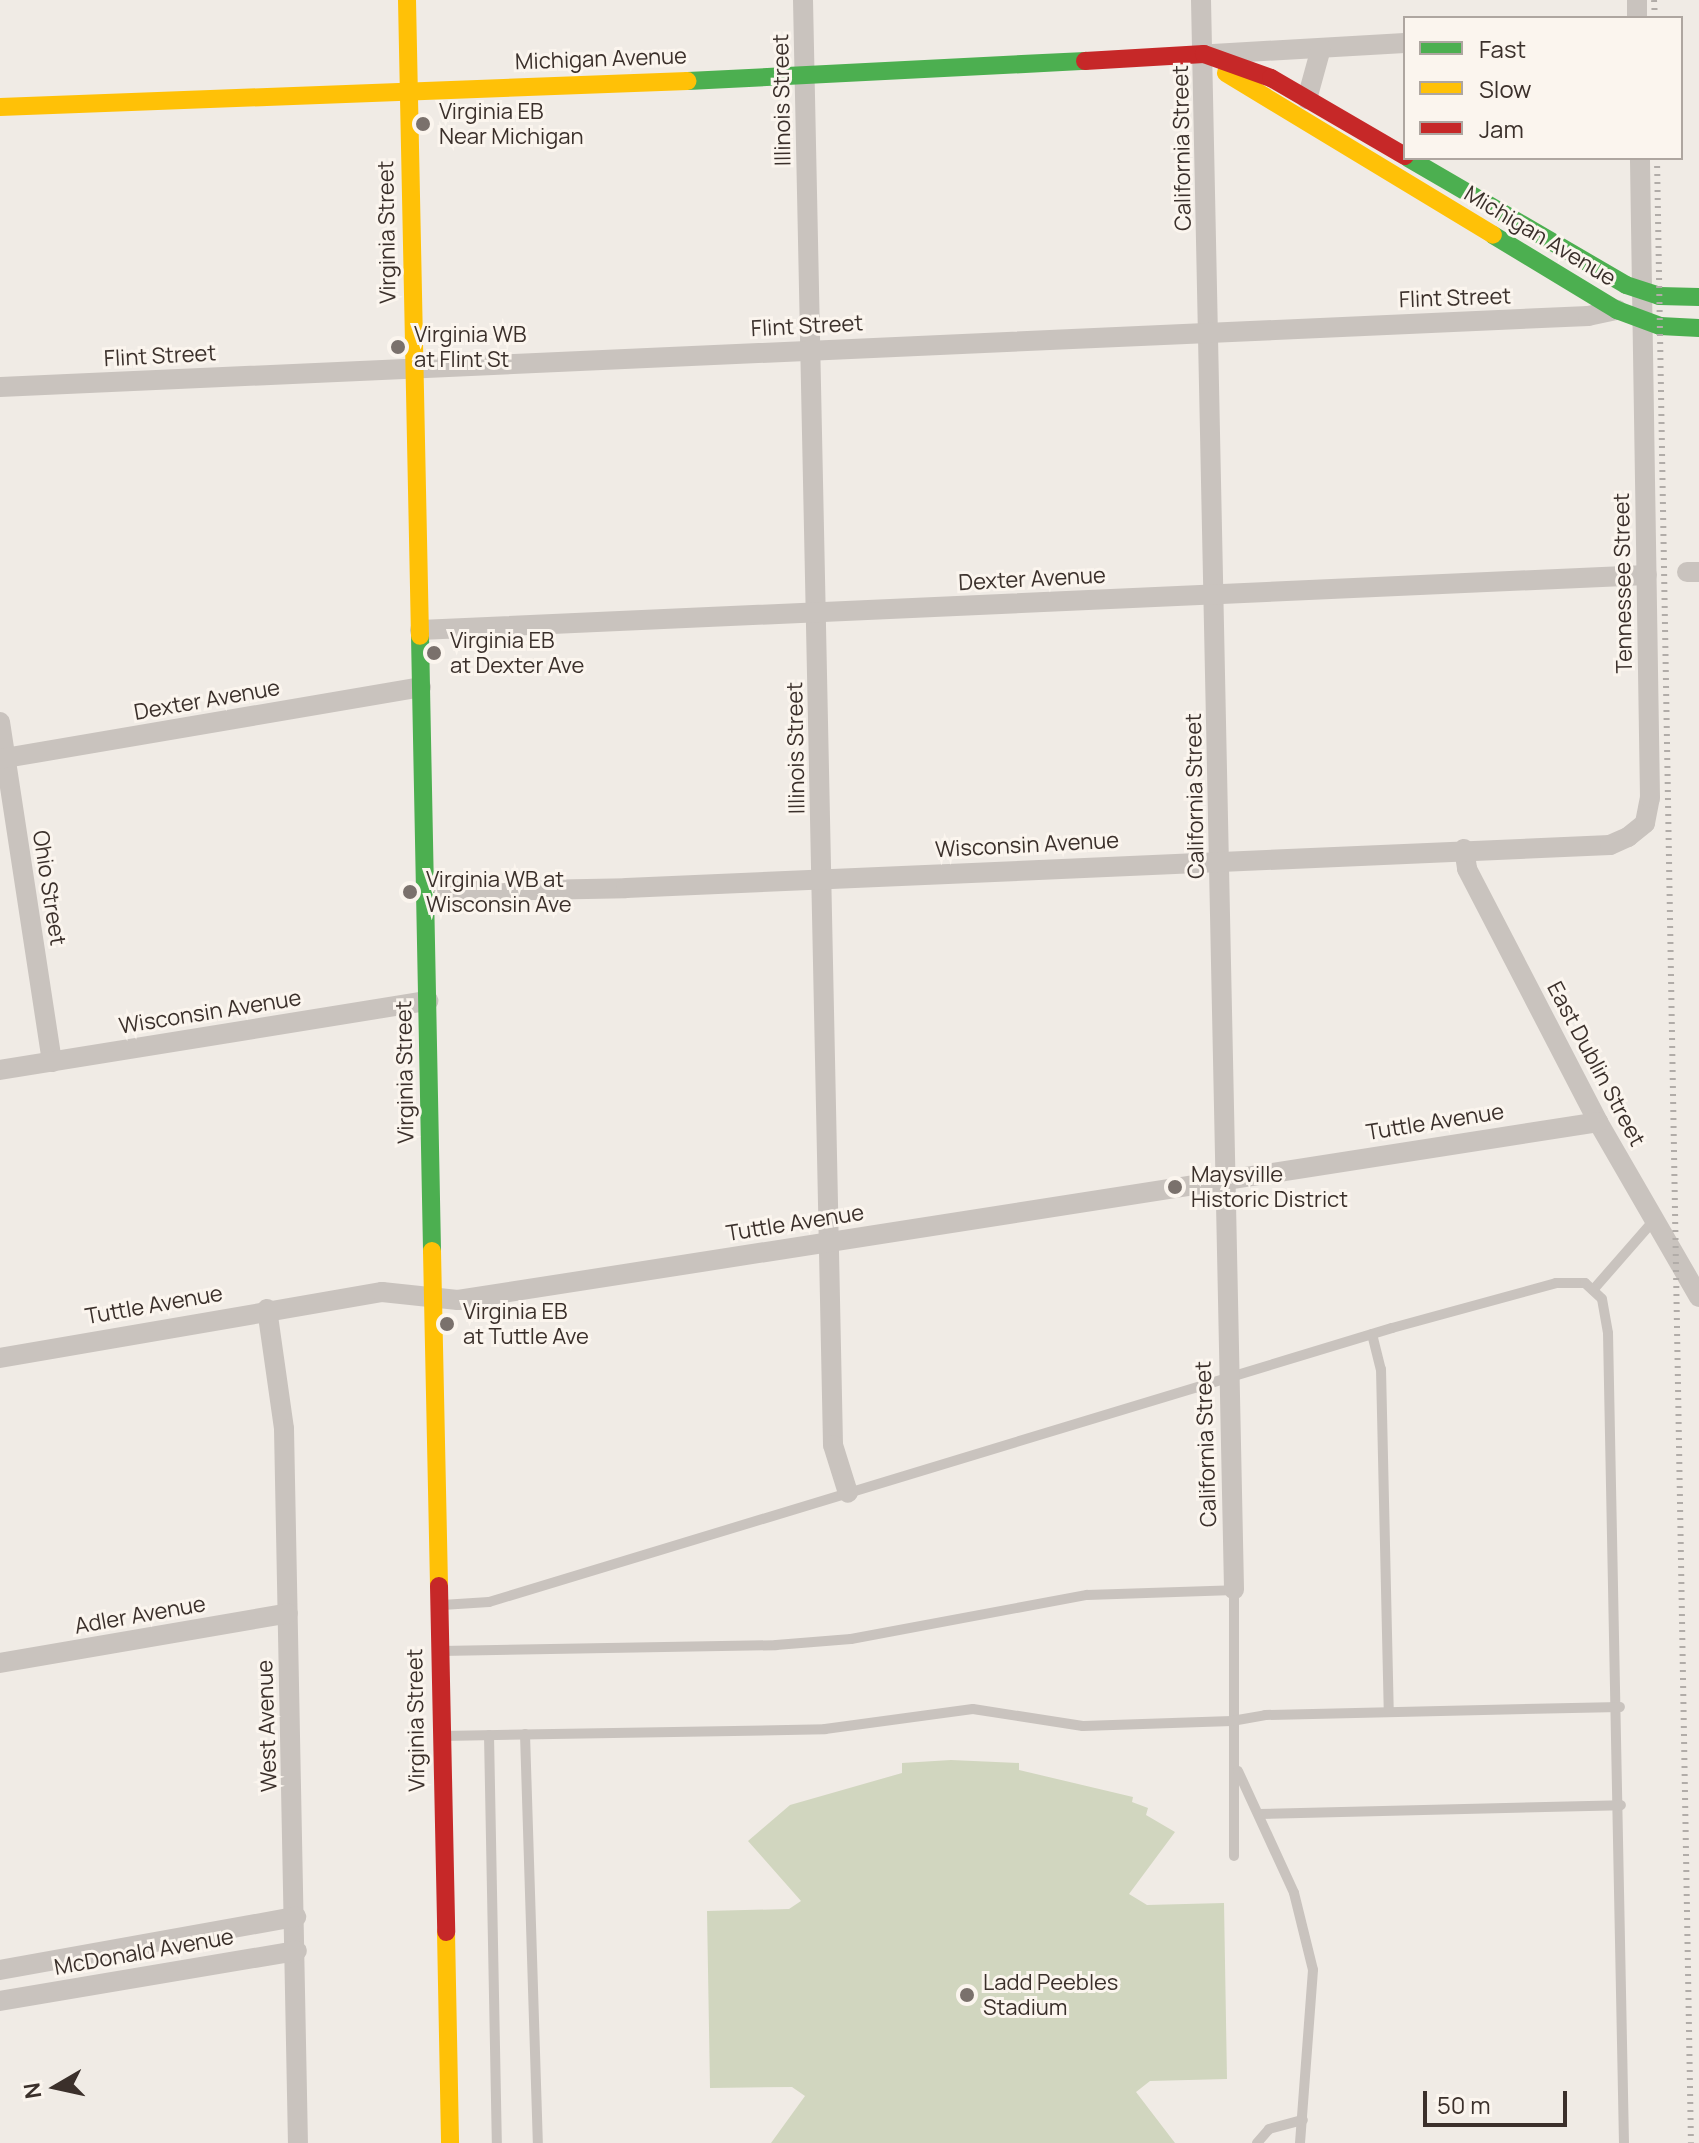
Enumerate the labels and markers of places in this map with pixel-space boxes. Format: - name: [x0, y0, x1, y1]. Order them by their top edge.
- place label: Virginia EB Near Michigan: [439, 98, 584, 150]
- marker: Virginia EB Near Michigan: [414, 115, 432, 133]
- place label: Virginia WB at Flint St: [414, 321, 527, 372]
- marker: Virginia WB at Flint St: [389, 338, 407, 356]
- place label: Virginia EB at Dexter Ave: [450, 627, 584, 678]
- marker: Virginia EB at Dexter Ave: [425, 644, 443, 662]
- place label: Virginia WB at Wisconsin Ave: [426, 866, 572, 918]
- marker: Virginia WB at Wisconsin Ave: [401, 883, 419, 901]
- place label: Maysville Historic District: [1191, 1161, 1348, 1212]
- marker: Maysville Historic District: [1166, 1178, 1184, 1196]
- place label: Virginia EB at Tuttle Ave: [463, 1298, 589, 1350]
- marker: Virginia EB at Tuttle Ave: [438, 1315, 456, 1333]
- place label: Ladd Peebles Stadium: [983, 1969, 1118, 2020]
- marker: Ladd Peebles Stadium: [958, 1986, 976, 2004]

